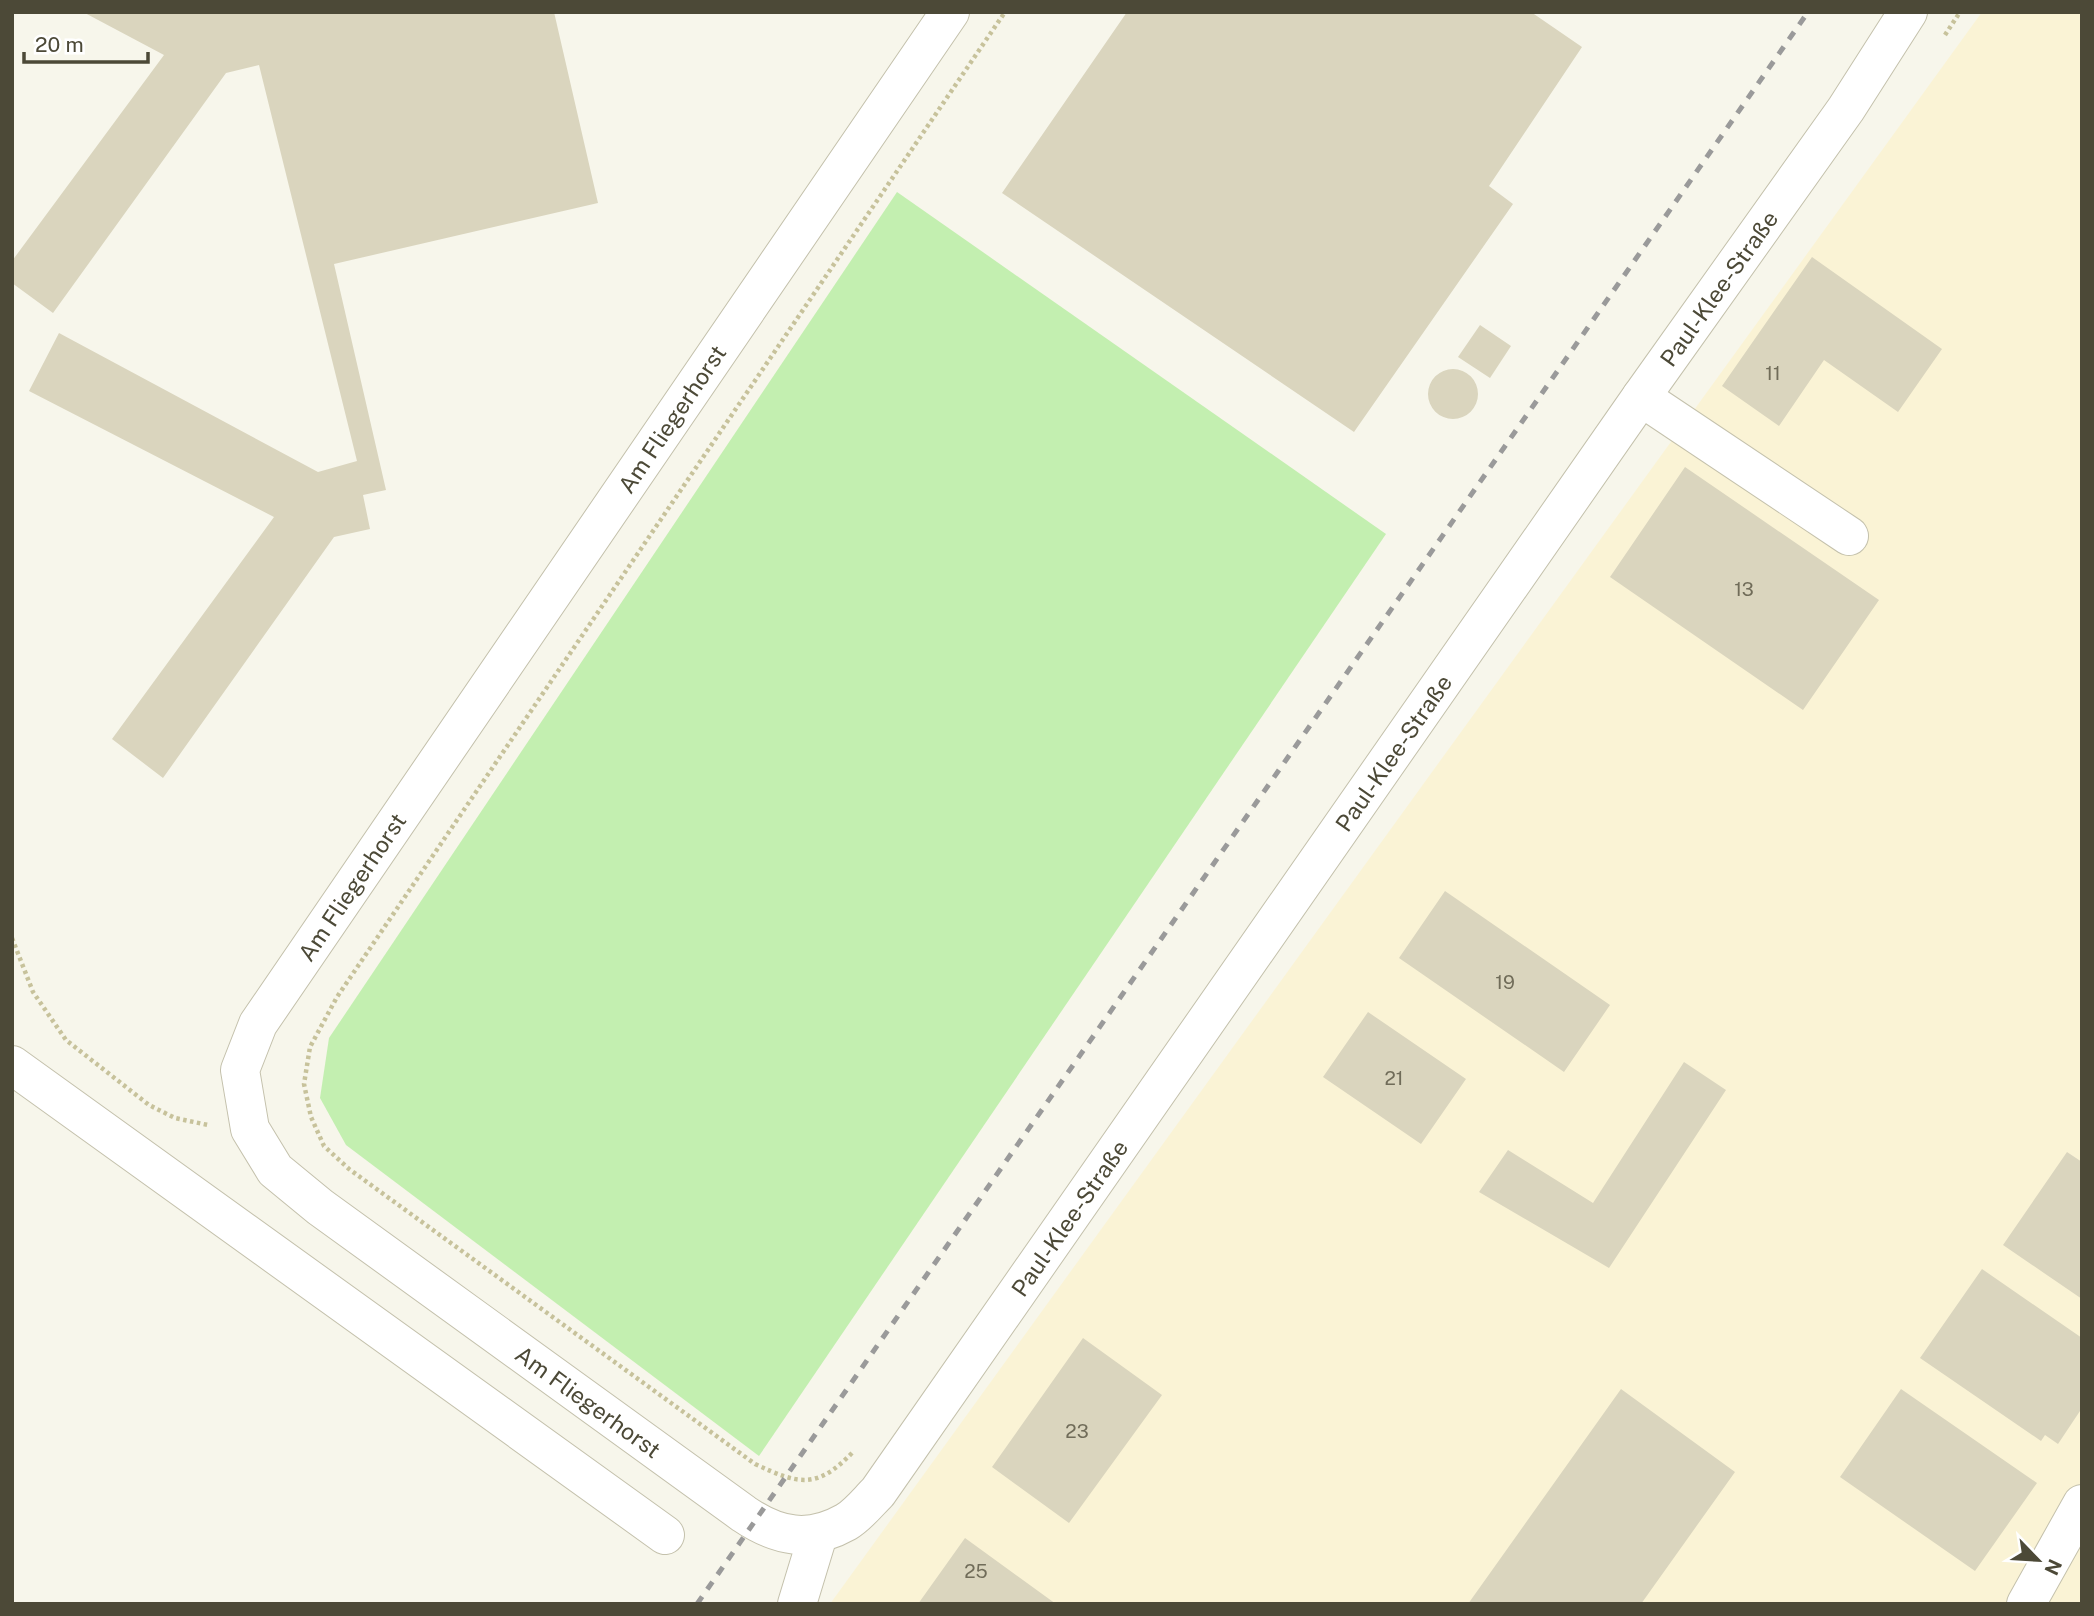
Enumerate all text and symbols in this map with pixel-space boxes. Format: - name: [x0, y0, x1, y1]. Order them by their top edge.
- scale bar: [24, 21, 149, 65]
- text: 20 m: [35, 32, 84, 57]
- street label: Paul-Klee-Straße: [1654, 205, 1783, 371]
- street label: Am Fliegerhorst: [613, 340, 731, 498]
- house number: 11: [1765, 362, 1781, 384]
- house number: 13: [1734, 578, 1754, 600]
- street label: Paul-Klee-Straße: [1329, 669, 1457, 836]
- street label: Am Fliegerhorst: [293, 808, 411, 966]
- house number: 19: [1495, 971, 1515, 993]
- house number: 21: [1384, 1067, 1404, 1089]
- street label: Paul-Klee-Straße: [1005, 1135, 1133, 1301]
- street label: Am Fliegerhorst: [511, 1340, 666, 1463]
- house number: 23: [1065, 1420, 1089, 1442]
- north arrow: [2003, 1525, 2073, 1595]
- text: N: [2040, 1556, 2067, 1579]
- house number: 25: [964, 1560, 988, 1582]

